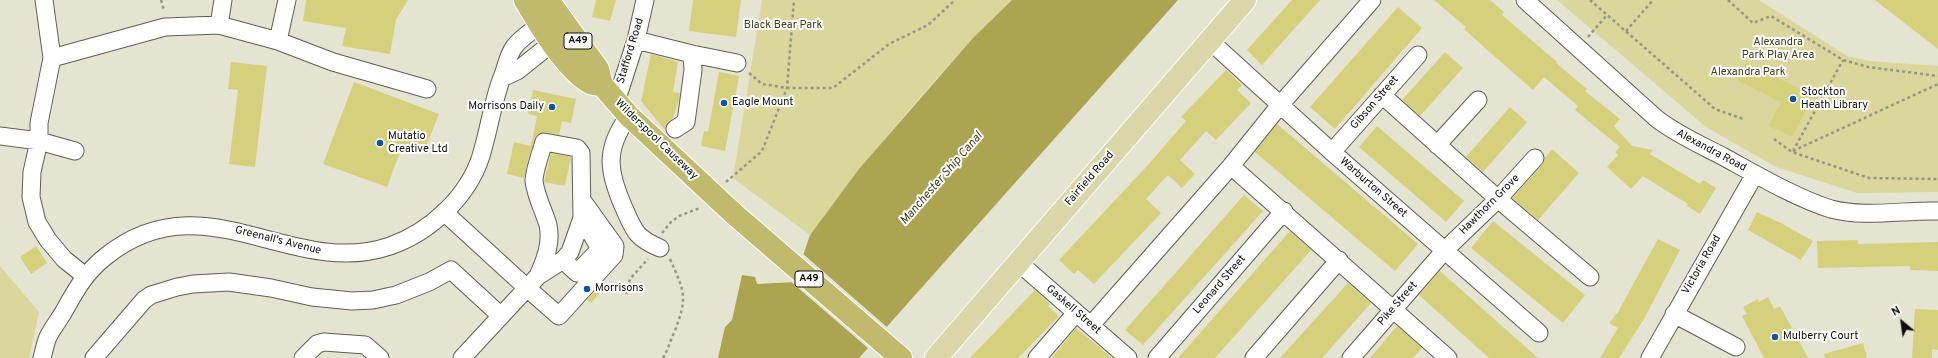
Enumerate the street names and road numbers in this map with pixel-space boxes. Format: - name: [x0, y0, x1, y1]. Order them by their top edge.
- street label: Stafford Road: [615, 17, 647, 85]
- road number: A49: [564, 33, 592, 49]
- street label: Gibson Street: [1348, 74, 1402, 132]
- street label: Wilderspool Causeway: [612, 97, 700, 183]
- street label: Alexandra Road: [1674, 127, 1748, 175]
- street label: Fairfield Road: [1063, 149, 1117, 209]
- street label: Warburton Street: [1337, 155, 1409, 221]
- street label: Hawthorn Grove: [1457, 172, 1523, 238]
- street label: Greenall's Avenue: [234, 224, 322, 258]
- street label: Victoria Road: [1680, 233, 1724, 297]
- street label: Leonard Street: [1191, 253, 1249, 317]
- road number: A49: [795, 271, 823, 287]
- street label: Pike Street: [1375, 279, 1421, 329]
- street label: Gaskell Street: [1043, 283, 1103, 337]

